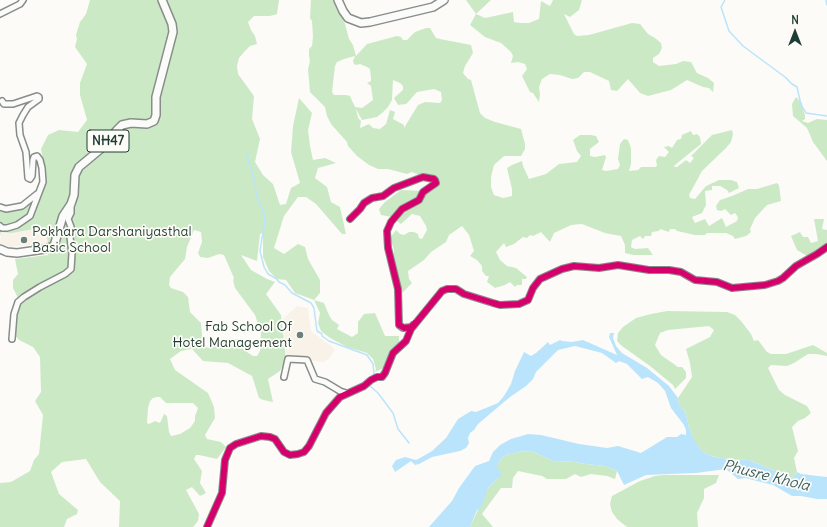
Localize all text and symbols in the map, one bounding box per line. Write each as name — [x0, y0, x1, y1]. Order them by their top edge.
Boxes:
north arrow — [775, 12, 815, 52]
text: N — [791, 13, 799, 27]
road number: NH47 — [87, 130, 129, 152]
place label: Pokhara Darshaniyasthal Basic School — [32, 224, 192, 256]
marker: Pokhara Darshaniyasthal Basic School — [19, 235, 29, 245]
place label: Fab School Of Hotel Management — [172, 319, 292, 352]
marker: Fab School Of Hotel Management — [295, 330, 305, 340]
water label: Phusre Khola — [721, 457, 811, 495]

